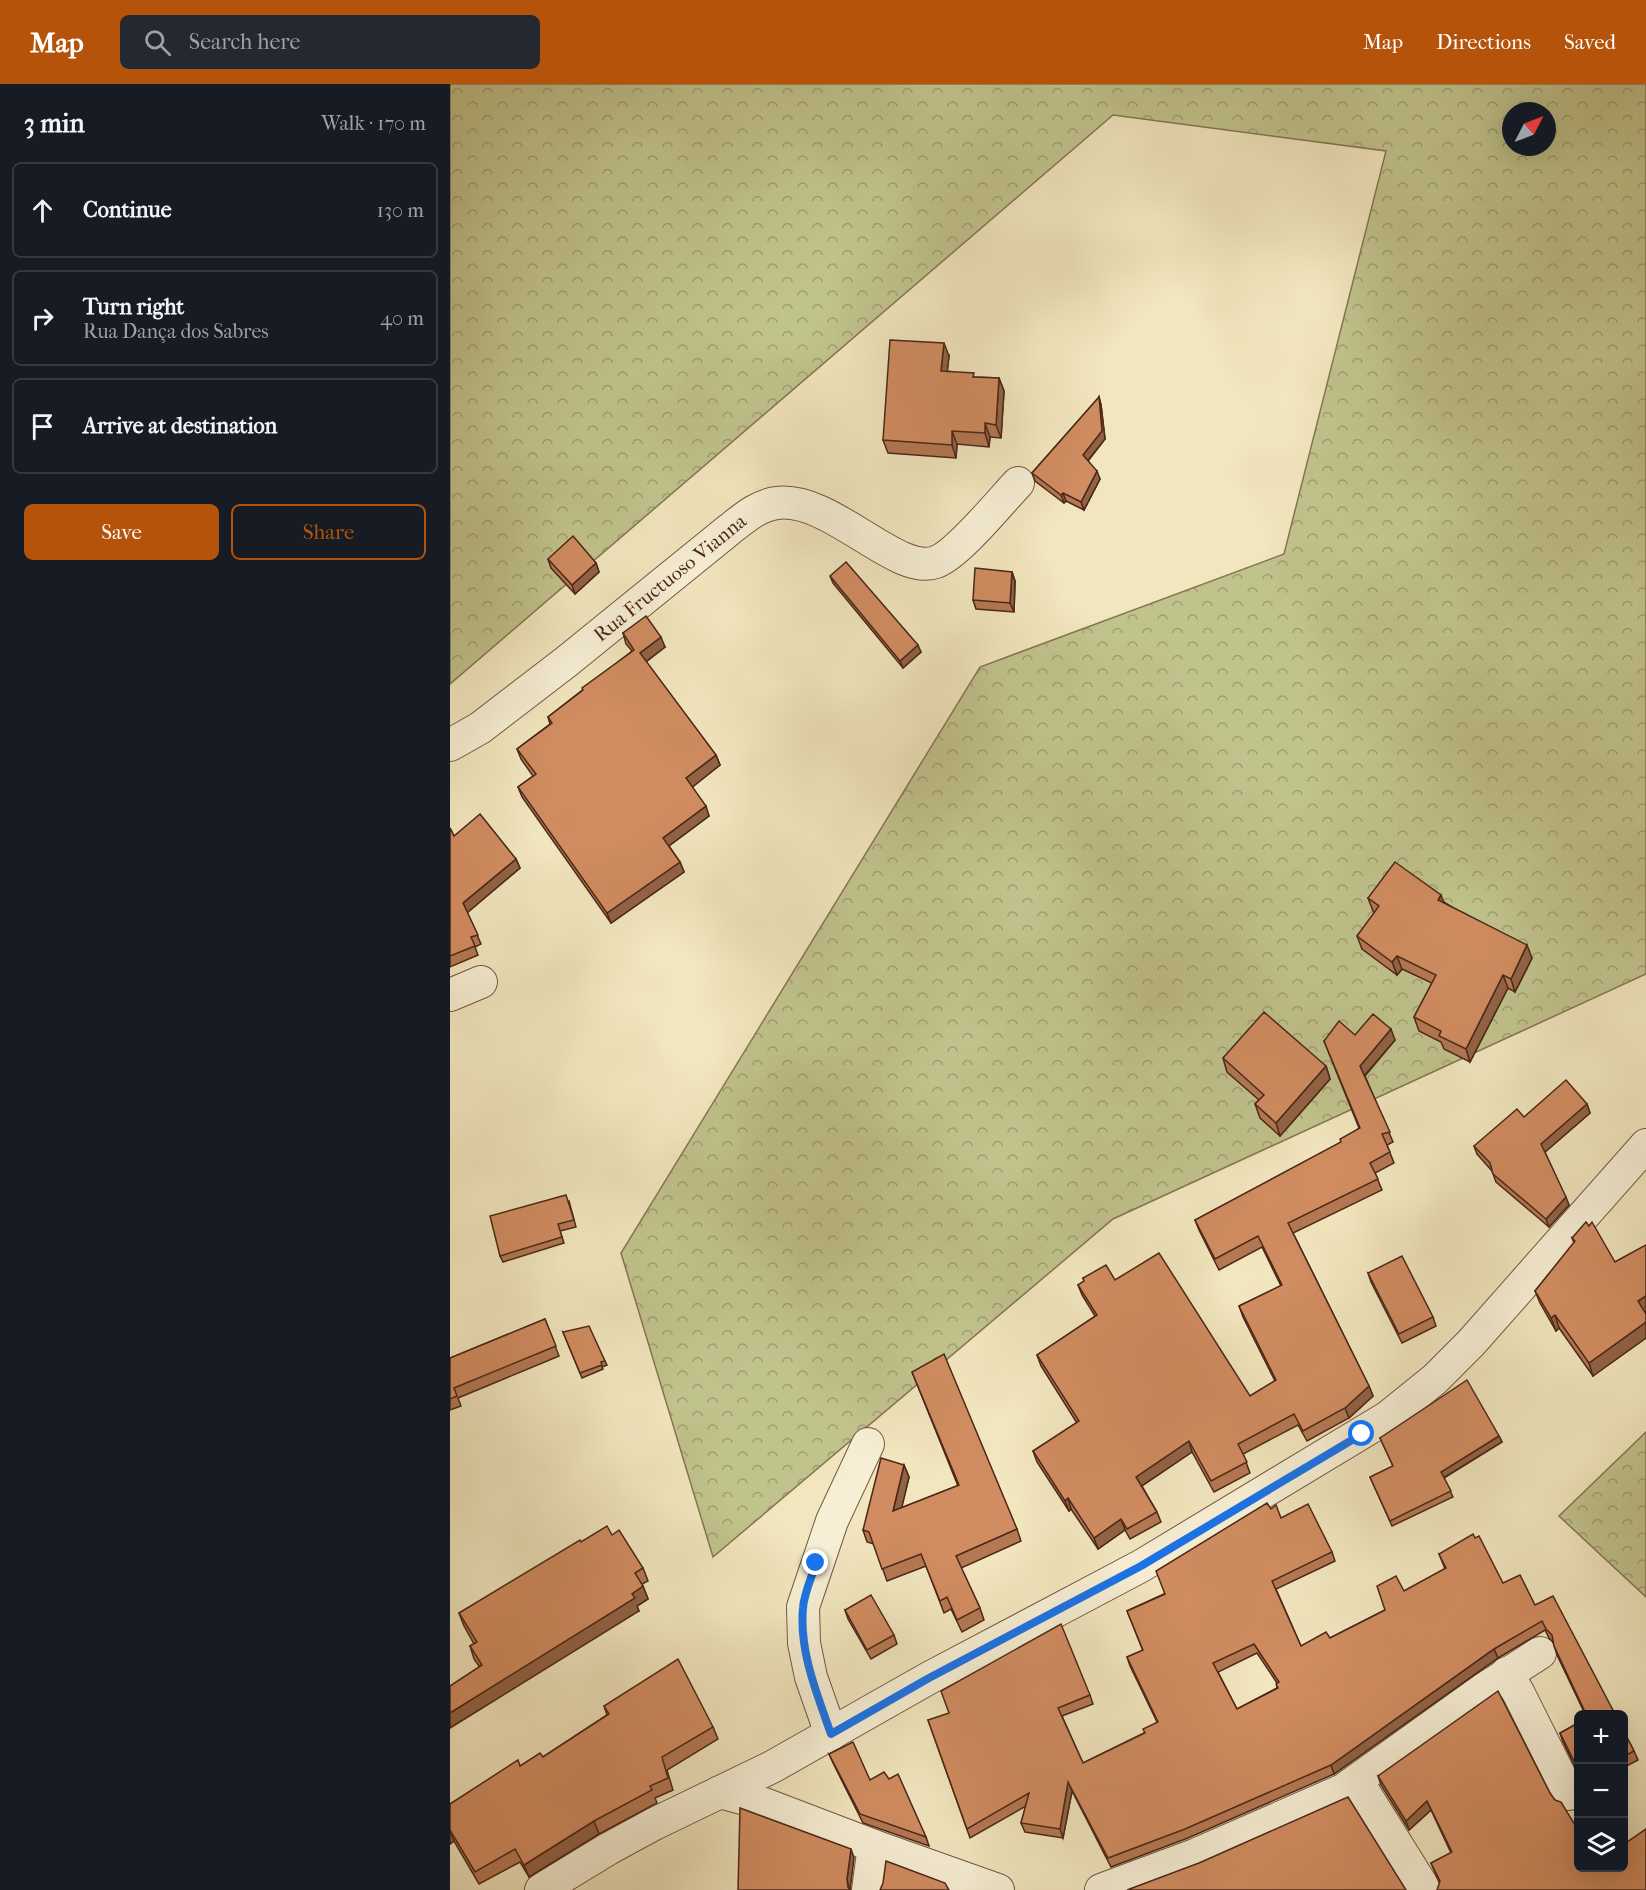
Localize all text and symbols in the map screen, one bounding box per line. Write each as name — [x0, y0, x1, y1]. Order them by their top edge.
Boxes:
search box — [120, 15, 540, 69]
text: Map — [30, 26, 84, 59]
icon: search — [141, 26, 174, 59]
text: Search here — [189, 29, 300, 55]
text: Map — [1363, 30, 1403, 54]
text: Directions — [1436, 30, 1531, 54]
text: Saved — [1564, 30, 1616, 54]
north arrow — [1502, 102, 1556, 156]
text: 3 min — [24, 108, 85, 139]
text: Walk · 170 m — [321, 112, 426, 135]
icon: ahead — [26, 194, 59, 227]
text: Continue — [83, 197, 172, 223]
text: 130 m — [377, 199, 424, 222]
text: Turn right — [83, 294, 184, 320]
icon: right — [26, 302, 59, 335]
text: 40 m — [380, 307, 424, 330]
text: Rua Dança dos Sabres — [83, 320, 269, 343]
icon: arrive — [26, 410, 59, 443]
text: Arrive at destination — [83, 413, 277, 439]
button: Save — [24, 504, 219, 560]
button: Share — [231, 504, 426, 560]
street label: Rua Fructuoso Vianna — [589, 509, 751, 647]
route start — [1348, 1420, 1374, 1446]
route end — [802, 1549, 828, 1575]
map controls — [1574, 1710, 1628, 1872]
button: + — [1574, 1710, 1628, 1764]
button: − — [1574, 1764, 1628, 1818]
button: layers — [1574, 1818, 1628, 1872]

